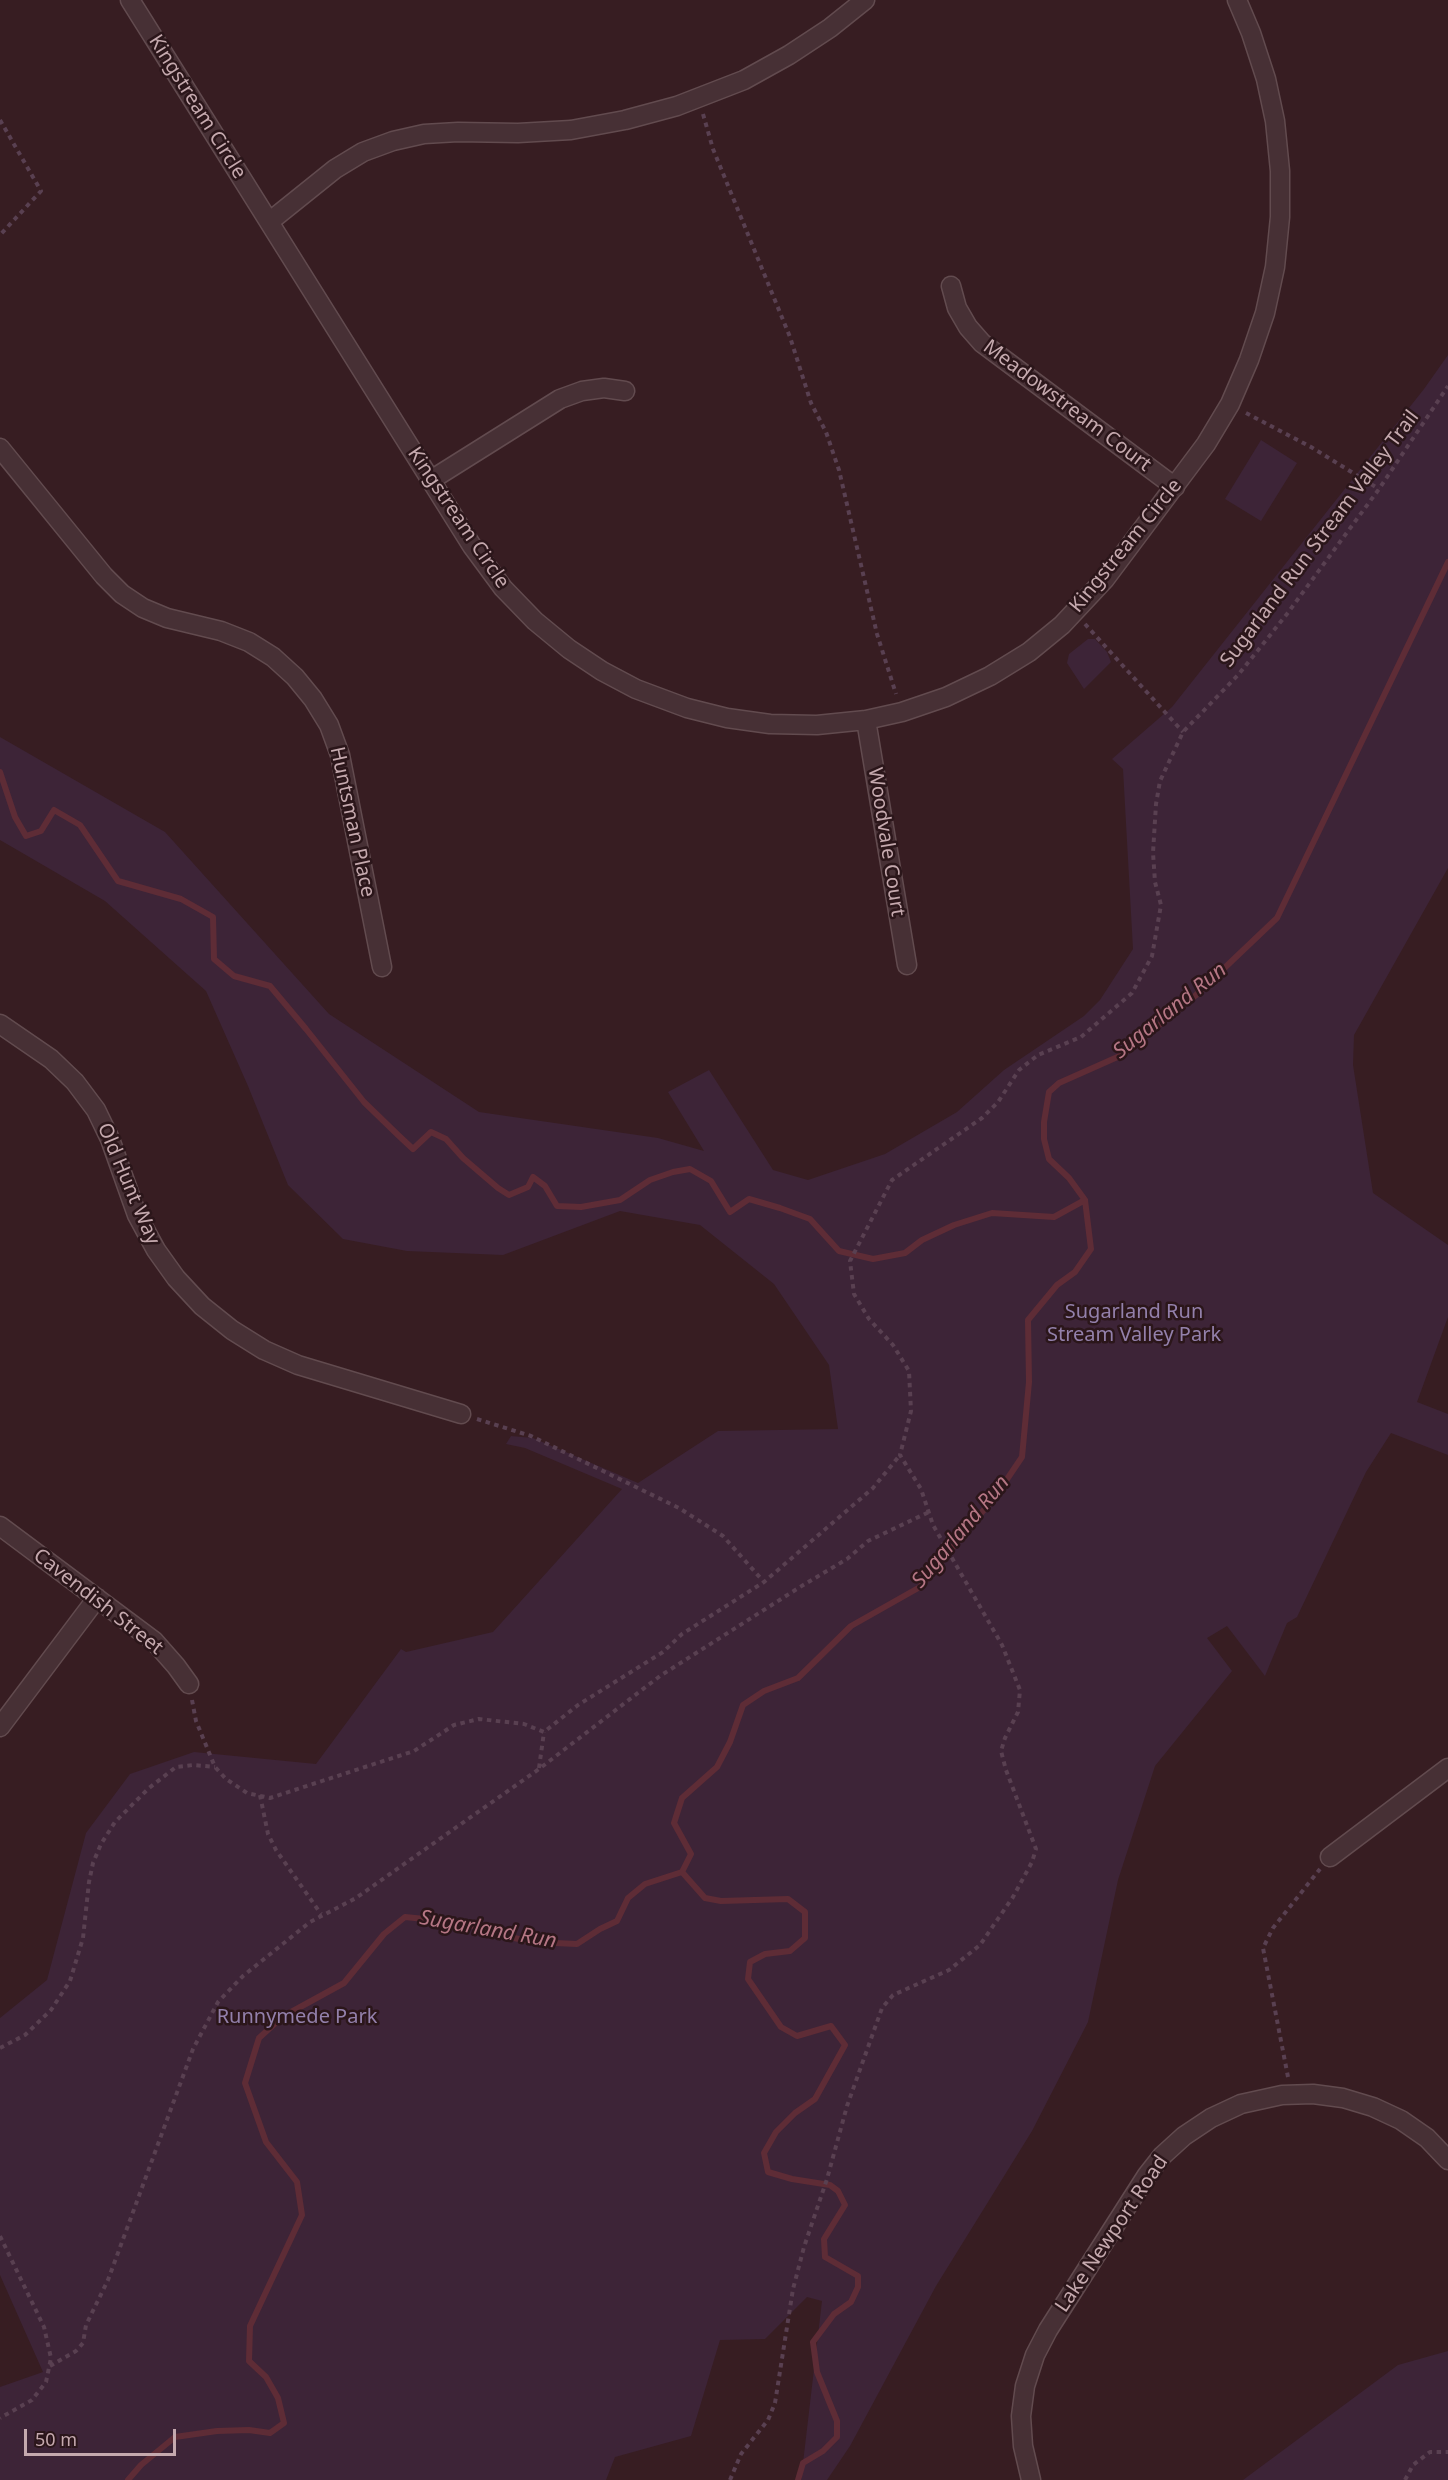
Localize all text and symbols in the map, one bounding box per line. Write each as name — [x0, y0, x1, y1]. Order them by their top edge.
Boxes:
street label: Kingstream Circle — [143, 31, 251, 183]
street label: Meadowstream Court — [978, 335, 1156, 477]
street label: Sugarland Run Stream Valley Trail — [1216, 406, 1424, 672]
street label: Kingstream Circle — [402, 443, 514, 593]
street label: Kingstream Circle — [1065, 474, 1187, 618]
street label: Huntsman Place — [324, 745, 380, 899]
street label: Woodvale Court — [862, 766, 910, 918]
water label: Sugarland Run — [1108, 958, 1232, 1064]
street label: Old Hunt Way — [92, 1120, 164, 1248]
park label: Sugarland Run Stream Valley Park — [1047, 1300, 1221, 1347]
water label: Sugarland Run — [907, 1471, 1015, 1593]
street label: Cavendish Street — [28, 1544, 168, 1660]
water label: Sugarland Run — [418, 1906, 558, 1954]
park label: Runnymede Park — [217, 2005, 377, 2029]
street label: Lake Newport Road — [1051, 2151, 1173, 2317]
scale bar — [27, 2417, 178, 2455]
text: 50 m — [35, 2427, 77, 2451]

